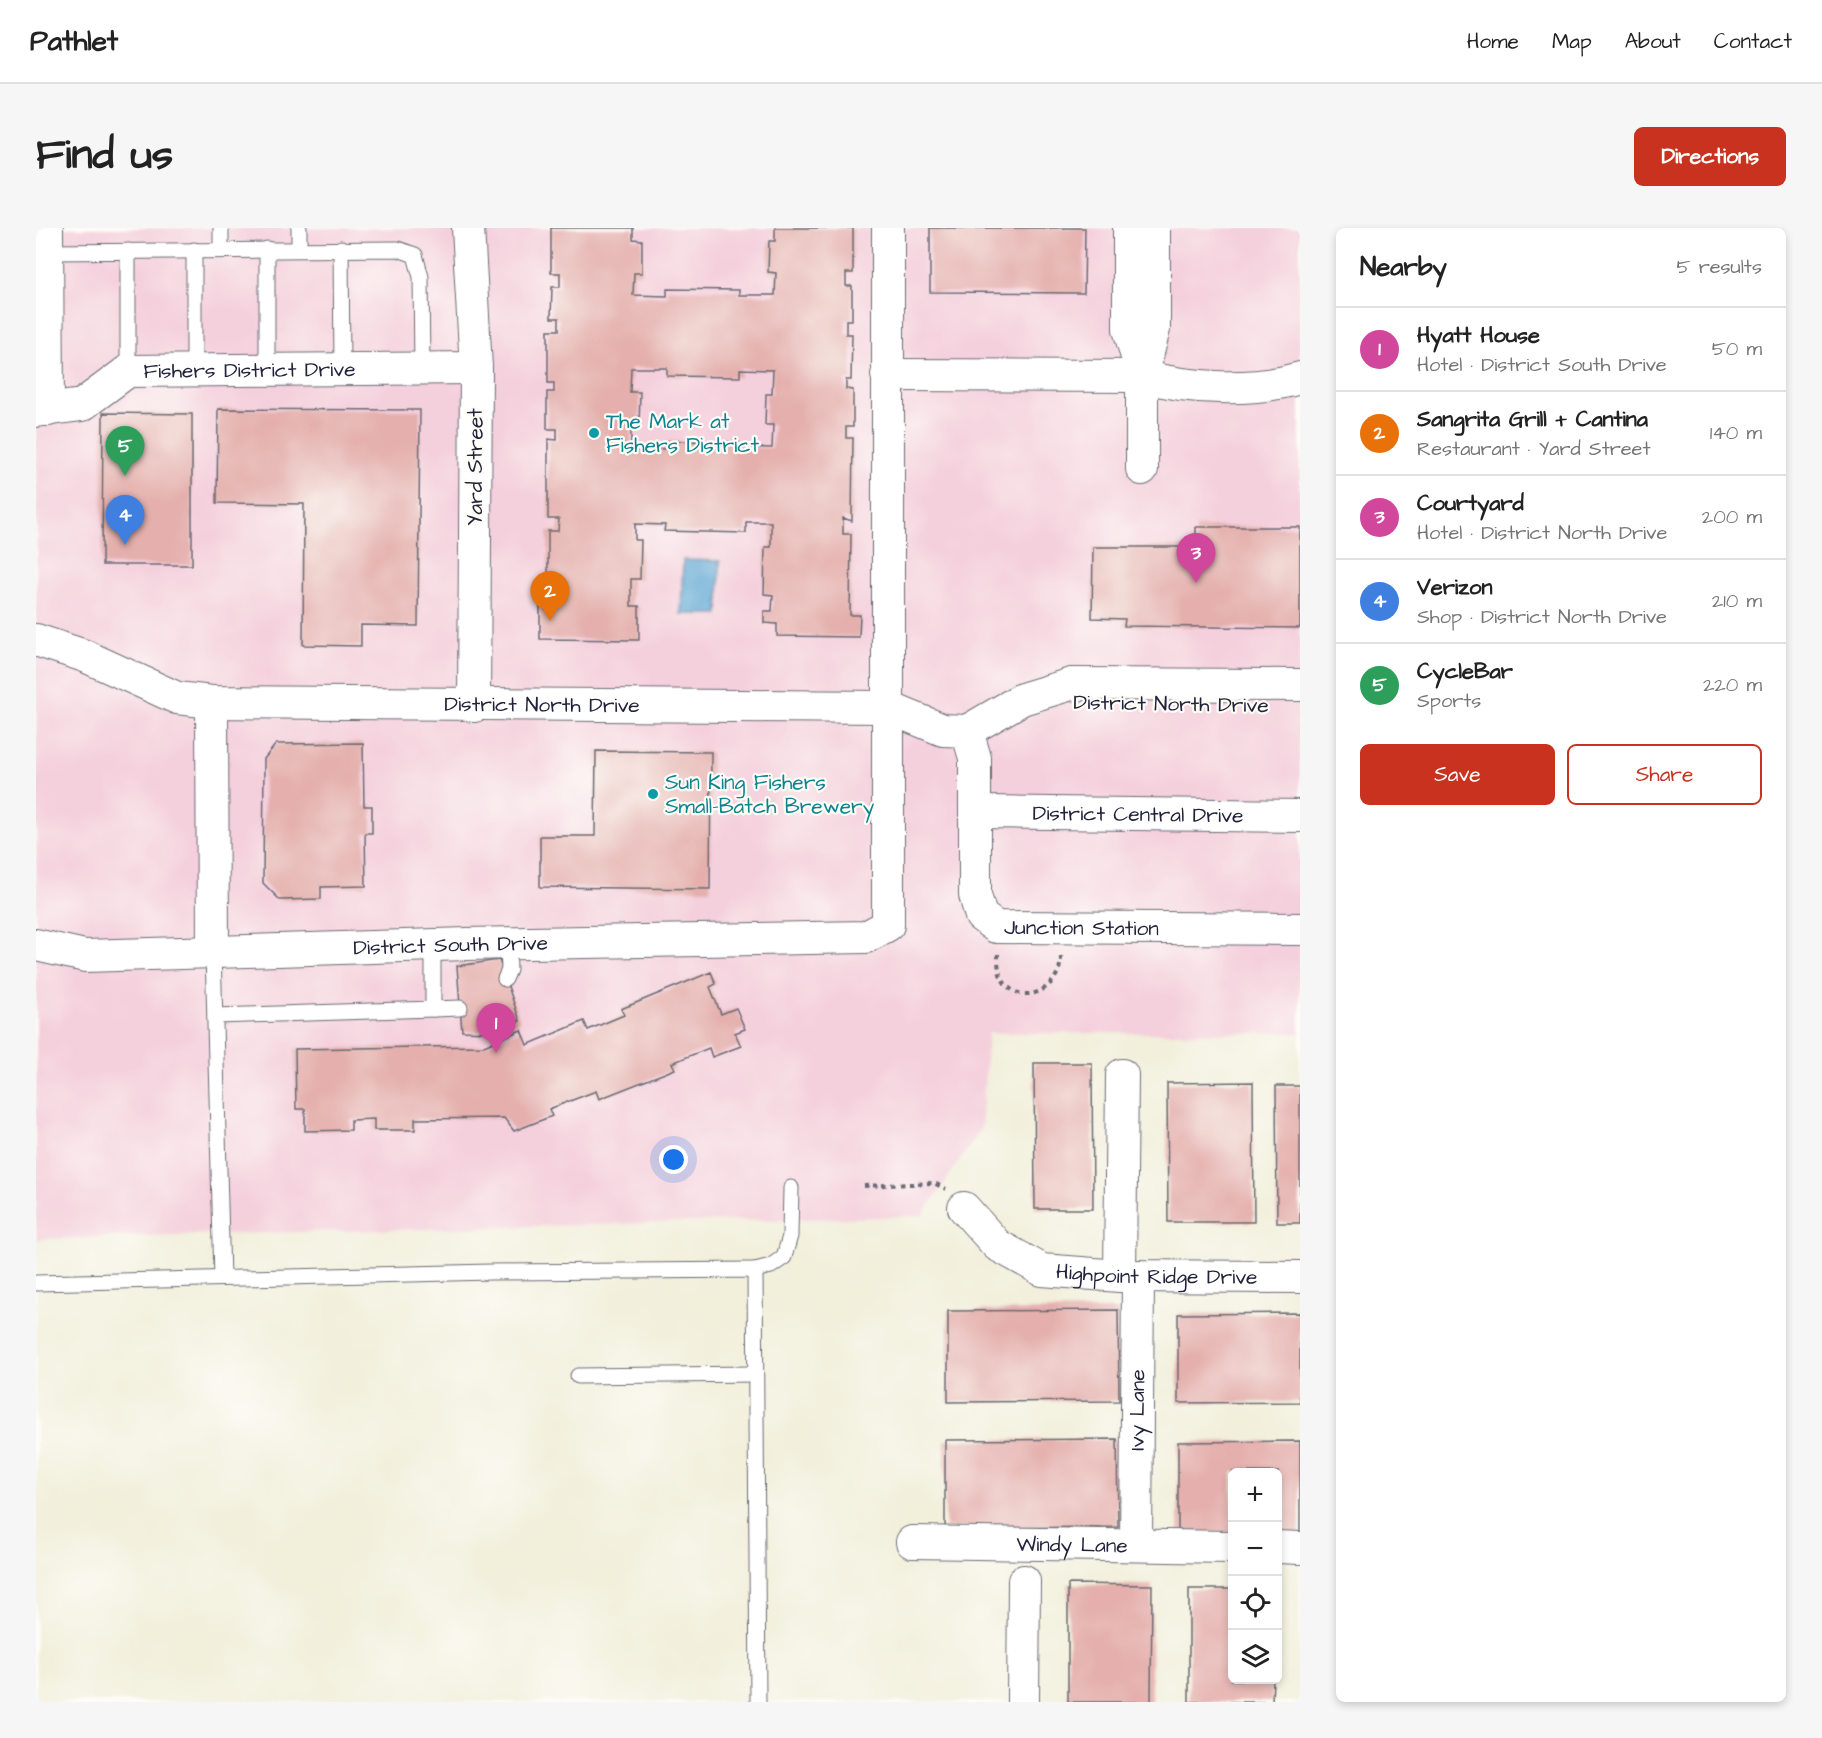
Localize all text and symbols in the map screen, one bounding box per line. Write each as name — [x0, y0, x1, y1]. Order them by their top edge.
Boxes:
text: Pathlet — [30, 22, 118, 61]
text: Home — [1467, 27, 1519, 56]
text: Map — [1552, 27, 1592, 56]
text: About — [1625, 27, 1681, 56]
text: Contact — [1714, 27, 1792, 56]
text: Find us — [36, 127, 173, 185]
button: Directions — [1634, 127, 1786, 186]
text: Nearby — [1360, 249, 1447, 285]
text: 5 results — [1677, 253, 1762, 281]
text: Hyatt House — [1417, 320, 1540, 351]
text: 1 — [1378, 335, 1381, 363]
text: 50 m — [1712, 335, 1762, 363]
text: Hotel · District South Drive — [1417, 351, 1667, 379]
street label: Fishers District Drive — [143, 355, 356, 385]
text: Sangrita Grill + Cantina — [1417, 404, 1648, 435]
place label: The Mark at Fishers District — [606, 407, 759, 460]
street label: Yard Street — [461, 408, 490, 526]
text: 2 — [1374, 419, 1385, 447]
text: 140 m — [1710, 419, 1762, 447]
pin: 5 — [106, 426, 145, 476]
marker: The Mark at Fishers District — [587, 426, 601, 440]
text: Restaurant · Yard Street — [1417, 435, 1651, 463]
text: Courtyard — [1417, 488, 1524, 519]
pin: 4 — [106, 496, 145, 545]
text: 3 — [1374, 503, 1385, 531]
text: 200 m — [1702, 503, 1762, 531]
text: Hotel · District North Drive — [1417, 519, 1667, 547]
pin: 3 — [1176, 534, 1216, 583]
pin: 2 — [530, 572, 570, 621]
text: Verizon — [1417, 572, 1492, 603]
text: 4 — [1373, 587, 1386, 615]
text: 210 m — [1712, 587, 1762, 615]
text: Shop · District North Drive — [1417, 603, 1667, 631]
text: CycleBar — [1417, 656, 1513, 687]
text: 5 — [1372, 671, 1387, 699]
text: 220 m — [1703, 671, 1762, 699]
text: Sports — [1417, 687, 1481, 715]
street label: District North Drive — [1073, 688, 1269, 720]
street label: District North Drive — [444, 689, 640, 720]
button: Save — [1360, 744, 1555, 805]
button: Share — [1567, 744, 1762, 805]
place label: Sun King Fishers Small-Batch Brewery — [665, 768, 875, 823]
marker: Sun King Fishers Small-Batch Brewery — [646, 787, 660, 801]
street label: District Central Drive — [1032, 798, 1244, 830]
street label: Junction Station — [1004, 913, 1159, 943]
street label: District South Drive — [353, 928, 548, 962]
pin: 1 — [476, 1004, 516, 1053]
your location — [659, 1145, 688, 1174]
street label: Highpoint Ridge Drive — [1055, 1257, 1258, 1293]
street label: Ivy Lane — [1122, 1369, 1153, 1451]
map controls — [1228, 1468, 1282, 1684]
button: + — [1228, 1468, 1282, 1522]
button: − — [1228, 1522, 1282, 1576]
street label: Windy Lane — [1016, 1529, 1128, 1561]
button: locate — [1228, 1576, 1282, 1630]
button: layers — [1228, 1630, 1282, 1684]

